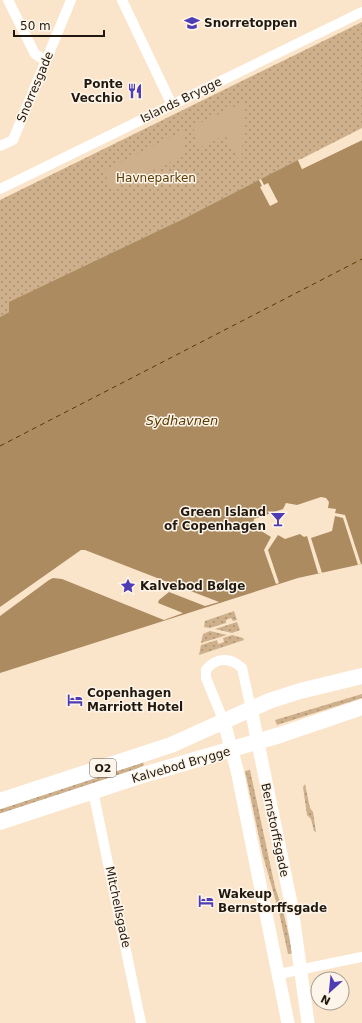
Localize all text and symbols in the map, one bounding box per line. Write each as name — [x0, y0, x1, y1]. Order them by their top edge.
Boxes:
scale bar — [14, 12, 104, 38]
school or university icon: Snorretoppen — [183, 14, 201, 32]
place label: Snorretoppen — [204, 16, 297, 30]
text: 50 m — [20, 19, 51, 33]
street label: Snorresgade — [14, 49, 56, 125]
street label: Islands Brygge — [138, 74, 224, 126]
place label: Ponte Vecchio — [71, 77, 123, 105]
restaurant icon: Ponte Vecchio — [126, 82, 144, 100]
park label: Havneparken — [116, 171, 196, 185]
water label: Sydhavnen — [146, 413, 218, 428]
place label: Green Island of Copenhagen — [164, 505, 266, 533]
bar icon: Green Island of Copenhagen — [269, 510, 287, 528]
place icon: Kalvebod Bølge — [119, 577, 137, 595]
place label: Kalvebod Bølge — [140, 579, 245, 593]
place label: Copenhagen Marriott Hotel — [87, 686, 183, 714]
hotel icon: Copenhagen Marriott Hotel — [66, 691, 84, 709]
street label: Kalvebod Brygge — [130, 744, 232, 786]
road number: O2 — [90, 759, 116, 777]
street label: Bernstorffsgade — [258, 782, 292, 878]
street label: Mitchellsgade — [103, 865, 133, 949]
place label: Wakeup Bernstorffsgade — [218, 887, 327, 915]
hotel icon: Wakeup Bernstorffsgade — [197, 892, 215, 910]
north arrow — [310, 971, 350, 1011]
text: N — [319, 992, 333, 1007]

